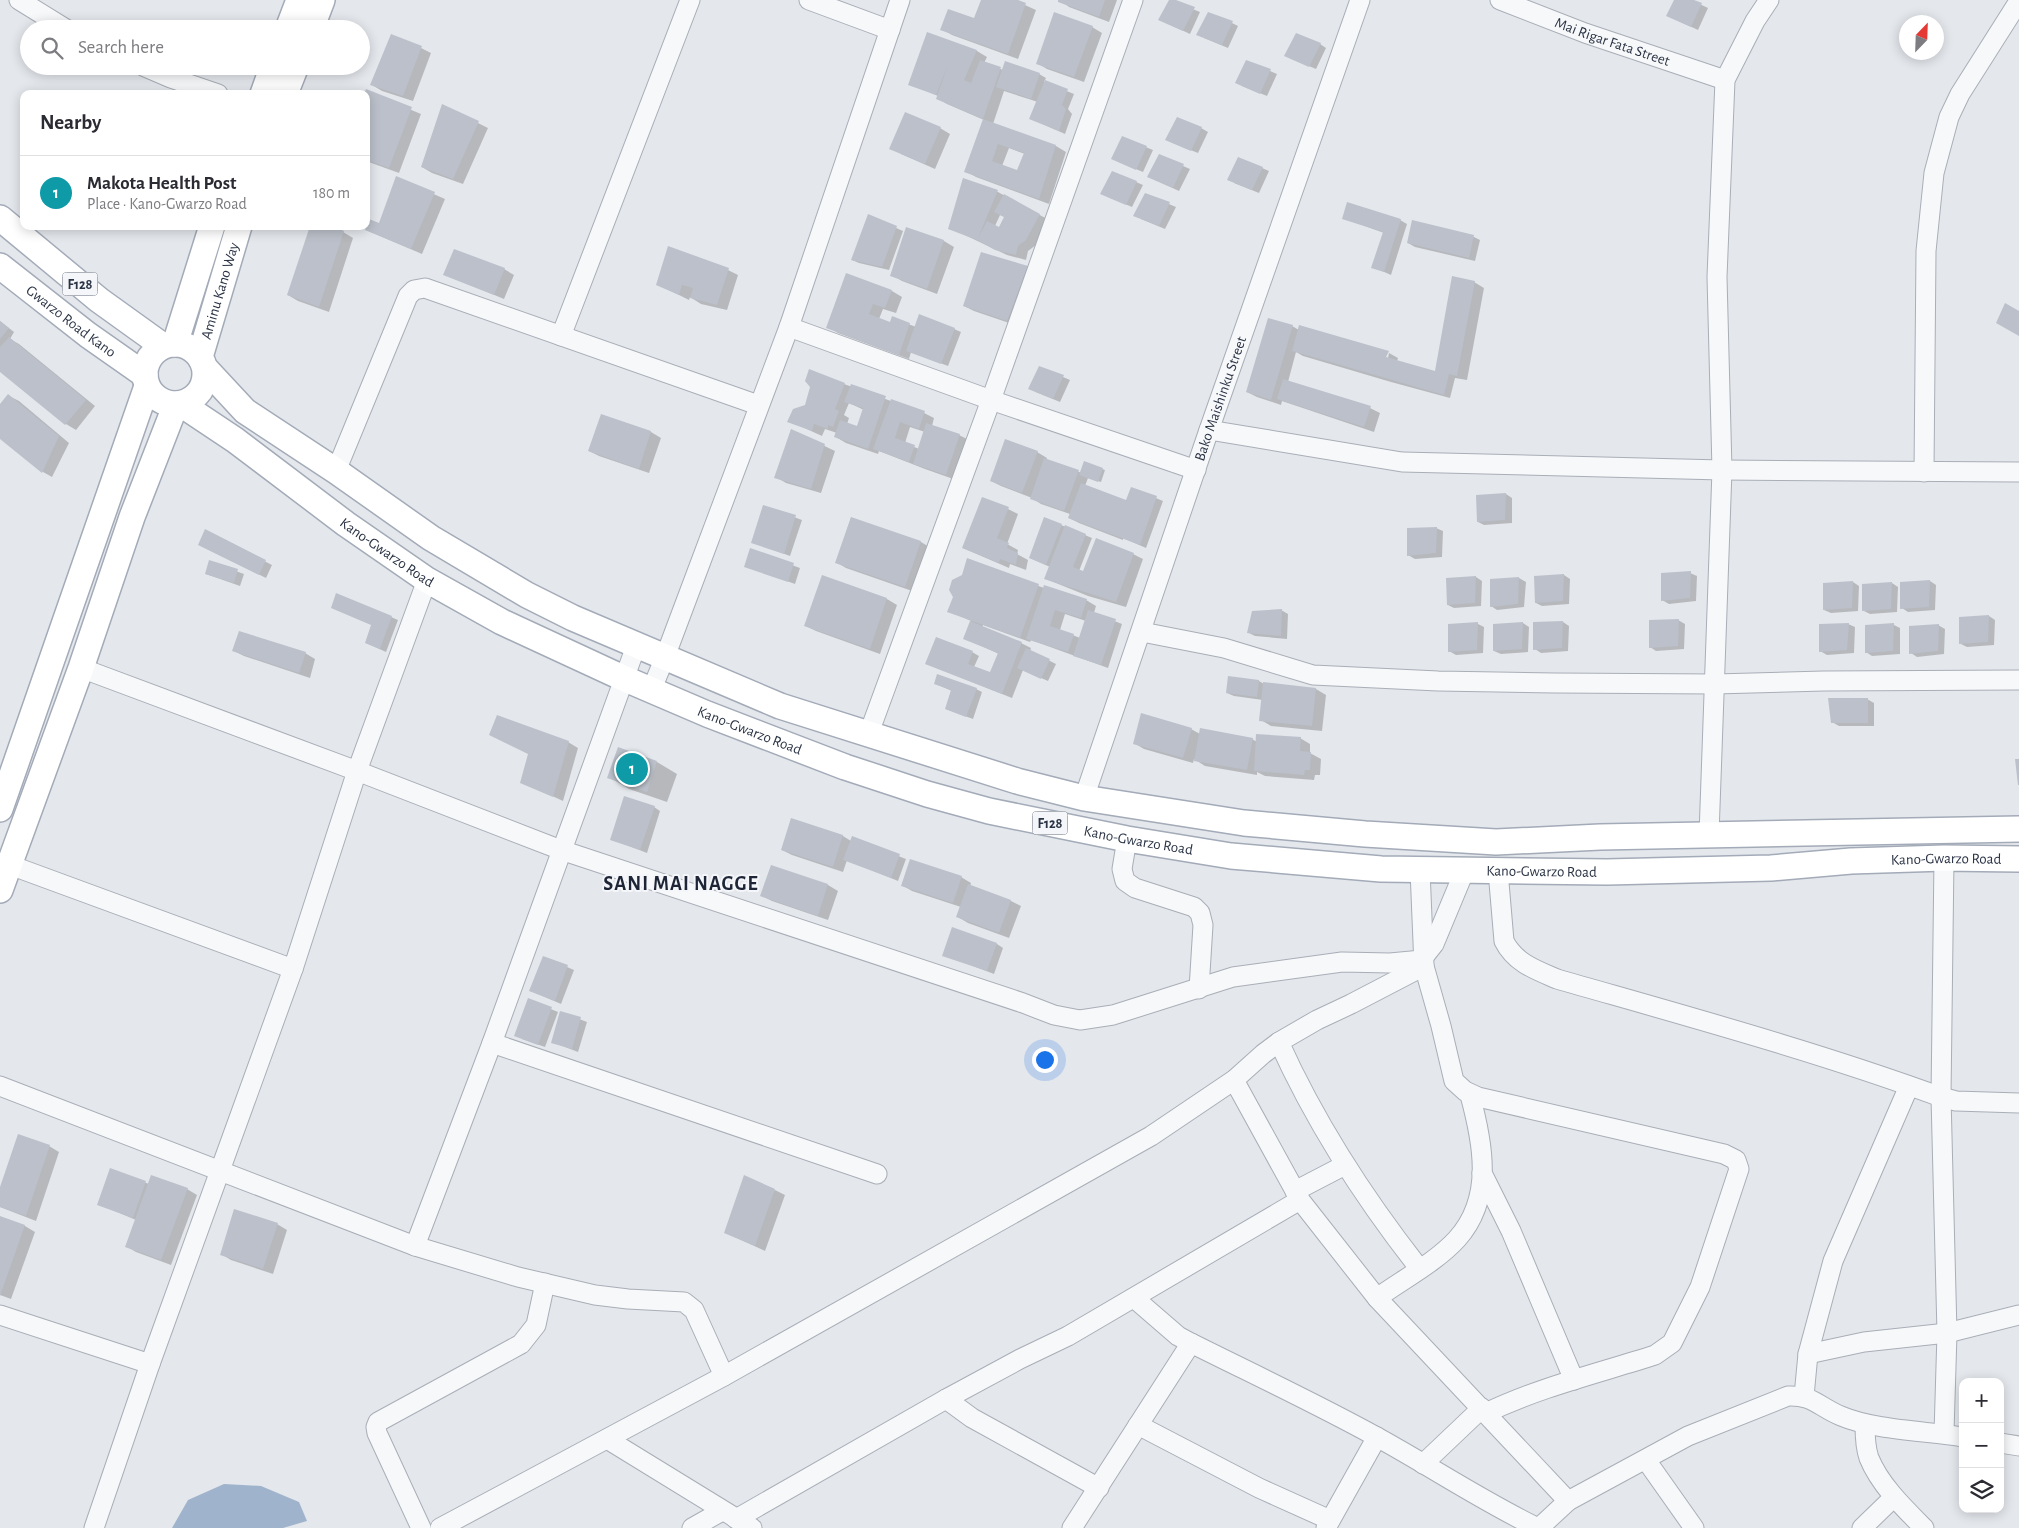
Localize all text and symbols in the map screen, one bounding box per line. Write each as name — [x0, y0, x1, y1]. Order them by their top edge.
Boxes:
street label: Mai Rigar Fata Street — [1553, 15, 1672, 69]
north arrow — [1899, 15, 1944, 60]
search box — [20, 20, 370, 75]
icon: search — [38, 34, 66, 62]
text: Search here — [78, 38, 164, 57]
text: Nearby — [40, 112, 101, 133]
text: Makota Health Post — [87, 174, 236, 193]
text: 1 — [53, 185, 59, 201]
text: 180 m — [313, 185, 350, 201]
text: Place · Kano-Gwarzo Road — [87, 196, 247, 212]
street label: Aminu Kano Way — [199, 240, 242, 341]
road number: F128 — [62, 272, 98, 296]
street label: Gwarzo Road Kano — [23, 283, 119, 360]
street label: Bako Maishinku Street — [1192, 334, 1249, 463]
street label: Kano-Gwarzo Road — [337, 515, 436, 590]
street label: Kano-Gwarzo Road — [695, 704, 804, 758]
pin: 1 — [616, 750, 648, 788]
road number: F128 — [1032, 811, 1068, 834]
street label: Kano-Gwarzo Road — [1083, 823, 1194, 858]
street label: Kano-Gwarzo Road — [1891, 851, 2002, 868]
street label: Kano-Gwarzo Road — [1486, 863, 1597, 880]
district label: SANI MAI NAGGE — [603, 874, 759, 894]
your location — [1032, 1047, 1058, 1073]
map controls — [1959, 1378, 2004, 1513]
button: + — [1959, 1378, 2004, 1423]
button: − — [1959, 1423, 2004, 1468]
button: layers — [1959, 1468, 2004, 1513]

